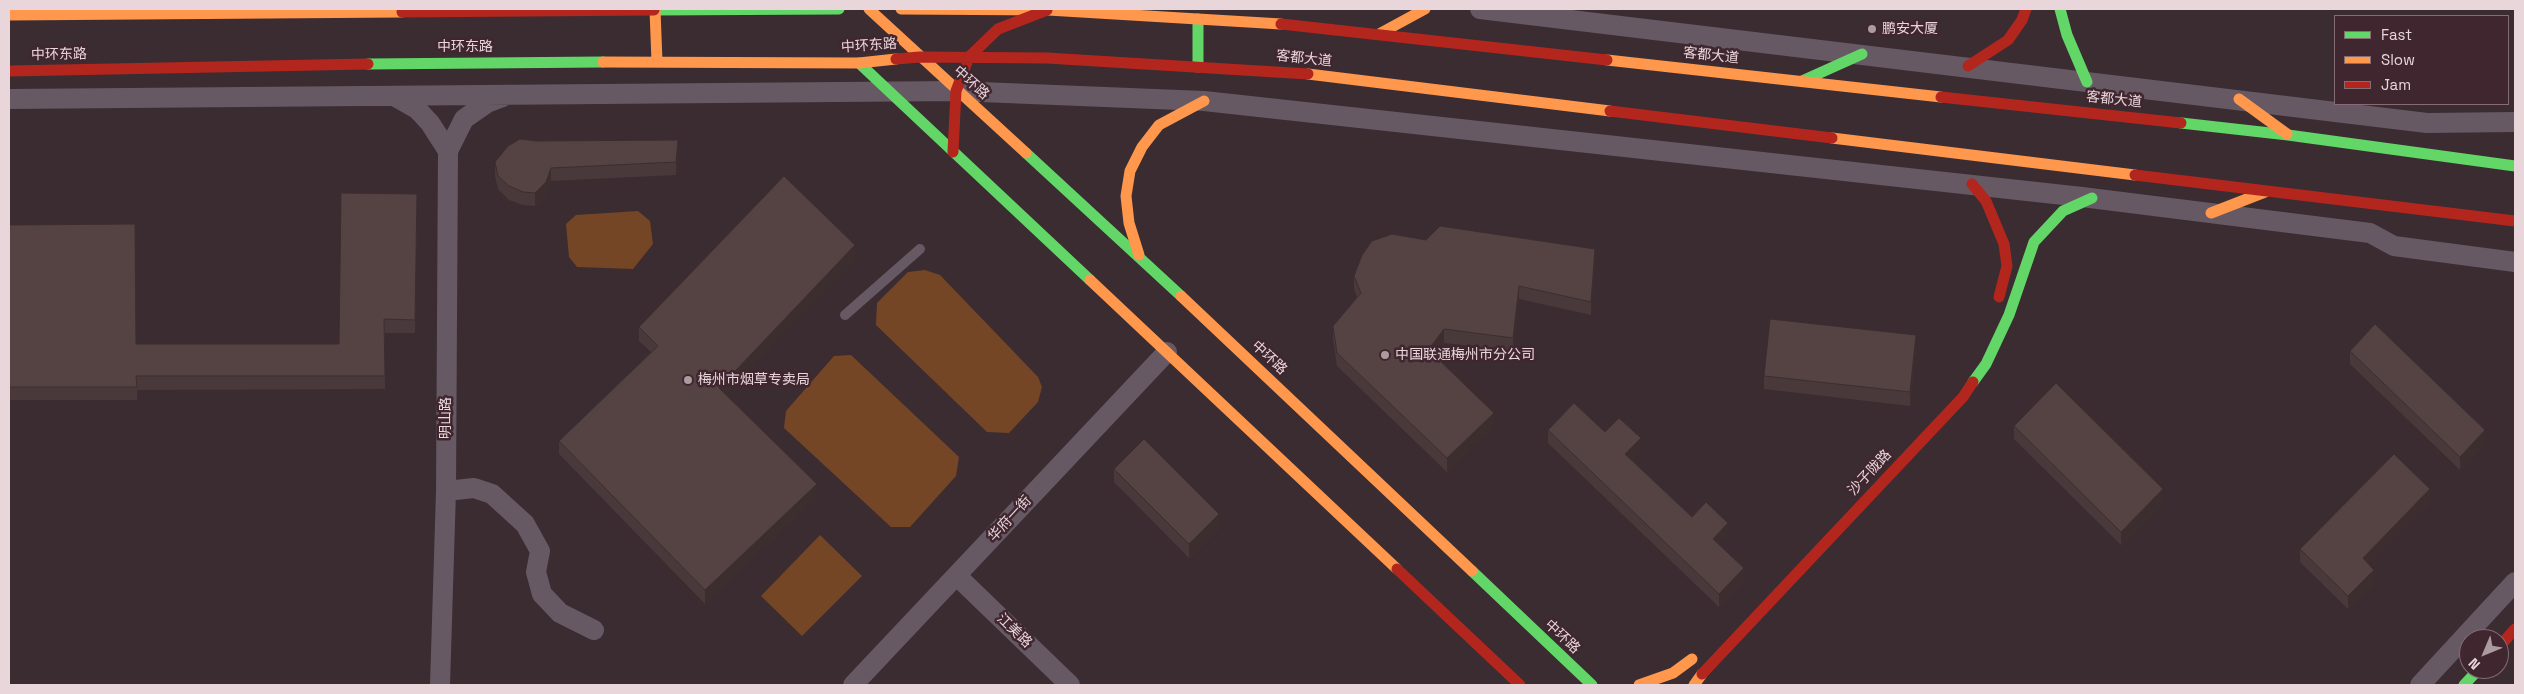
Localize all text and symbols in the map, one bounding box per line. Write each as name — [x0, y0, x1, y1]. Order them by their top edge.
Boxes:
legend — [2334, 15, 2509, 105]
place label: 鹏安大厦 — [1882, 21, 1938, 37]
marker: 鹏安大厦 — [1866, 23, 1878, 35]
text: Fast — [2381, 25, 2412, 44]
street label: 中环东路 — [840, 36, 898, 56]
street label: 中环东路 — [437, 39, 493, 55]
street label: 客都大道 — [1682, 45, 1740, 67]
street label: 中环东路 — [31, 46, 87, 64]
street label: 客都大道 — [1275, 48, 1333, 70]
text: Slow — [2381, 50, 2415, 69]
street label: 中环路 — [950, 63, 992, 103]
text: Jam — [2381, 75, 2411, 94]
street label: 客都大道 — [2085, 89, 2143, 111]
street label: 中环路 — [1248, 338, 1290, 378]
place label: 中国联通梅州市分公司 — [1395, 347, 1535, 363]
marker: 中国联通梅州市分公司 — [1379, 349, 1391, 361]
place label: 梅州市烟草专卖局 — [698, 372, 810, 388]
marker: 梅州市烟草专卖局 — [682, 374, 694, 386]
street label: 明山路 — [438, 397, 454, 439]
street label: 沙子陇路 — [1845, 447, 1895, 499]
street label: 华府一街 — [985, 493, 1035, 545]
street label: 江美路 — [993, 610, 1035, 652]
street label: 中环路 — [1541, 617, 1583, 657]
north arrow — [2459, 629, 2509, 679]
text: N — [2464, 654, 2484, 674]

